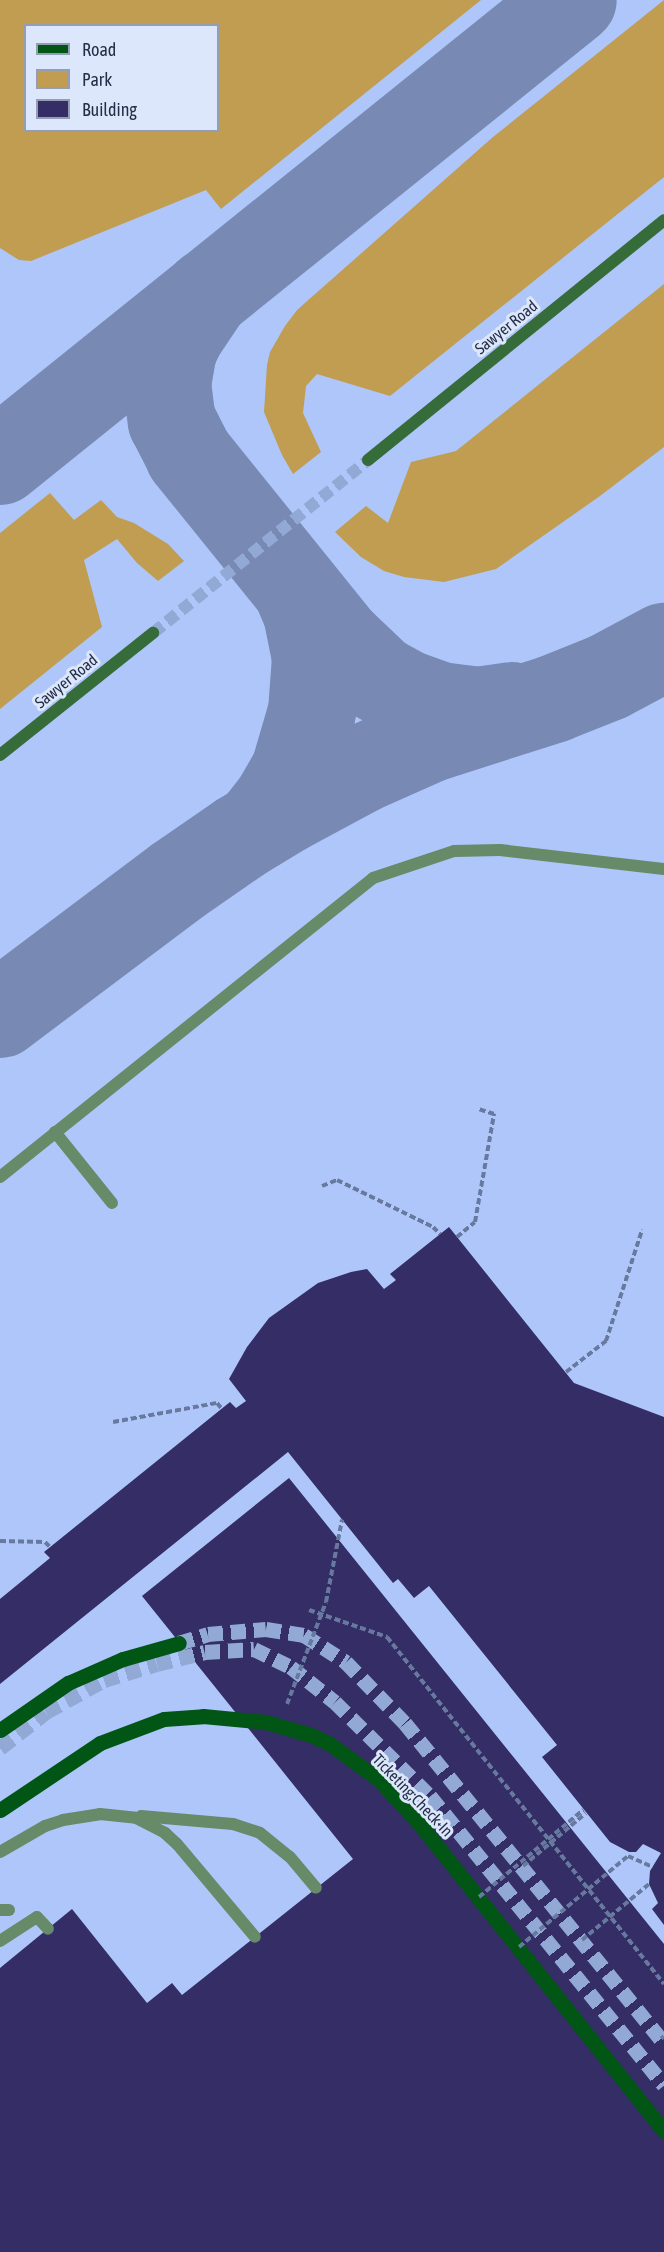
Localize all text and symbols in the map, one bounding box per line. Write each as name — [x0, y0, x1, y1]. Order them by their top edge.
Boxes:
legend — [24, 24, 219, 132]
text: Road — [82, 39, 116, 60]
text: Park — [82, 69, 112, 90]
text: Building — [82, 99, 137, 120]
street label: Sawyer Road — [471, 296, 541, 358]
street label: Sawyer Road — [31, 650, 101, 712]
street label: Ticketing;Check-In — [369, 1750, 457, 1840]

